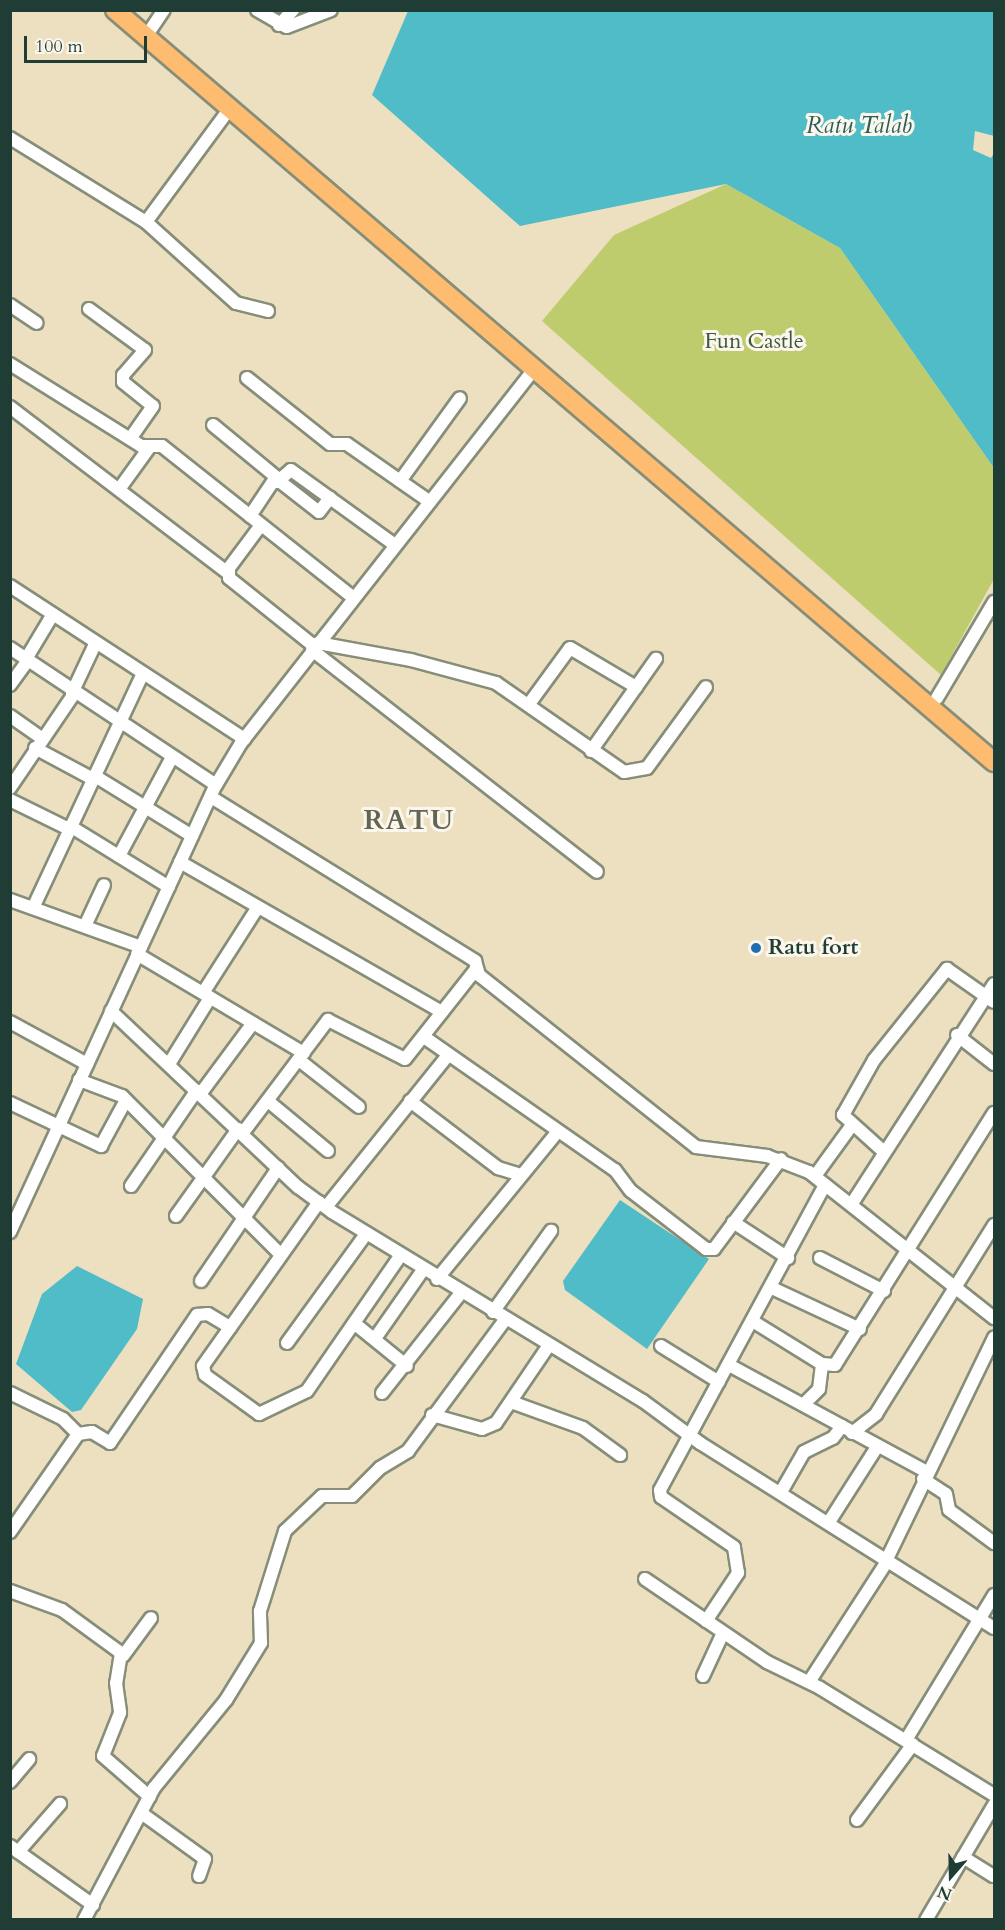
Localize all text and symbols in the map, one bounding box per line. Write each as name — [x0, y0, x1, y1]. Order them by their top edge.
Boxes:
scale bar — [27, 24, 150, 62]
text: 100 m — [35, 34, 83, 59]
water label: Ratu Talab — [806, 112, 912, 140]
park label: Fun Castle — [704, 329, 804, 355]
district label: RATU — [363, 803, 455, 837]
place label: Ratu fort — [768, 935, 858, 961]
marker: Ratu fort — [749, 941, 763, 955]
north arrow — [921, 1846, 981, 1906]
text: N — [935, 1880, 955, 1906]

